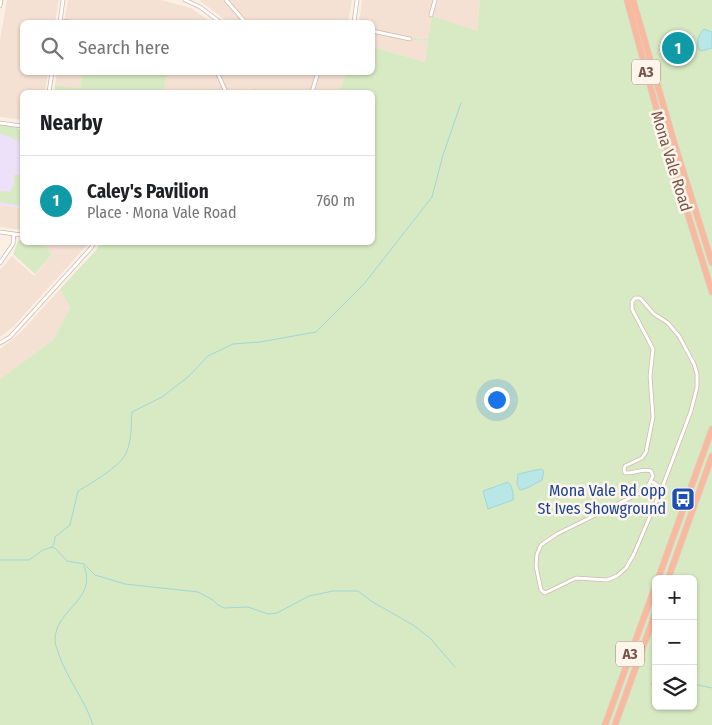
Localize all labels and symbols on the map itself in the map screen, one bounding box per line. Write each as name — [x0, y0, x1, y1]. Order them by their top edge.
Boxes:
pin: 1 — [662, 29, 694, 67]
road number: A3 — [632, 60, 660, 84]
street label: Mona Vale Road — [647, 109, 696, 214]
your location — [484, 387, 510, 413]
place label: Mona Vale Rd opp St Ives Showground — [538, 481, 666, 518]
bus stop icon: Mona Vale Rd opp St Ives Showground — [670, 486, 696, 512]
road number: A3 — [616, 642, 644, 666]

